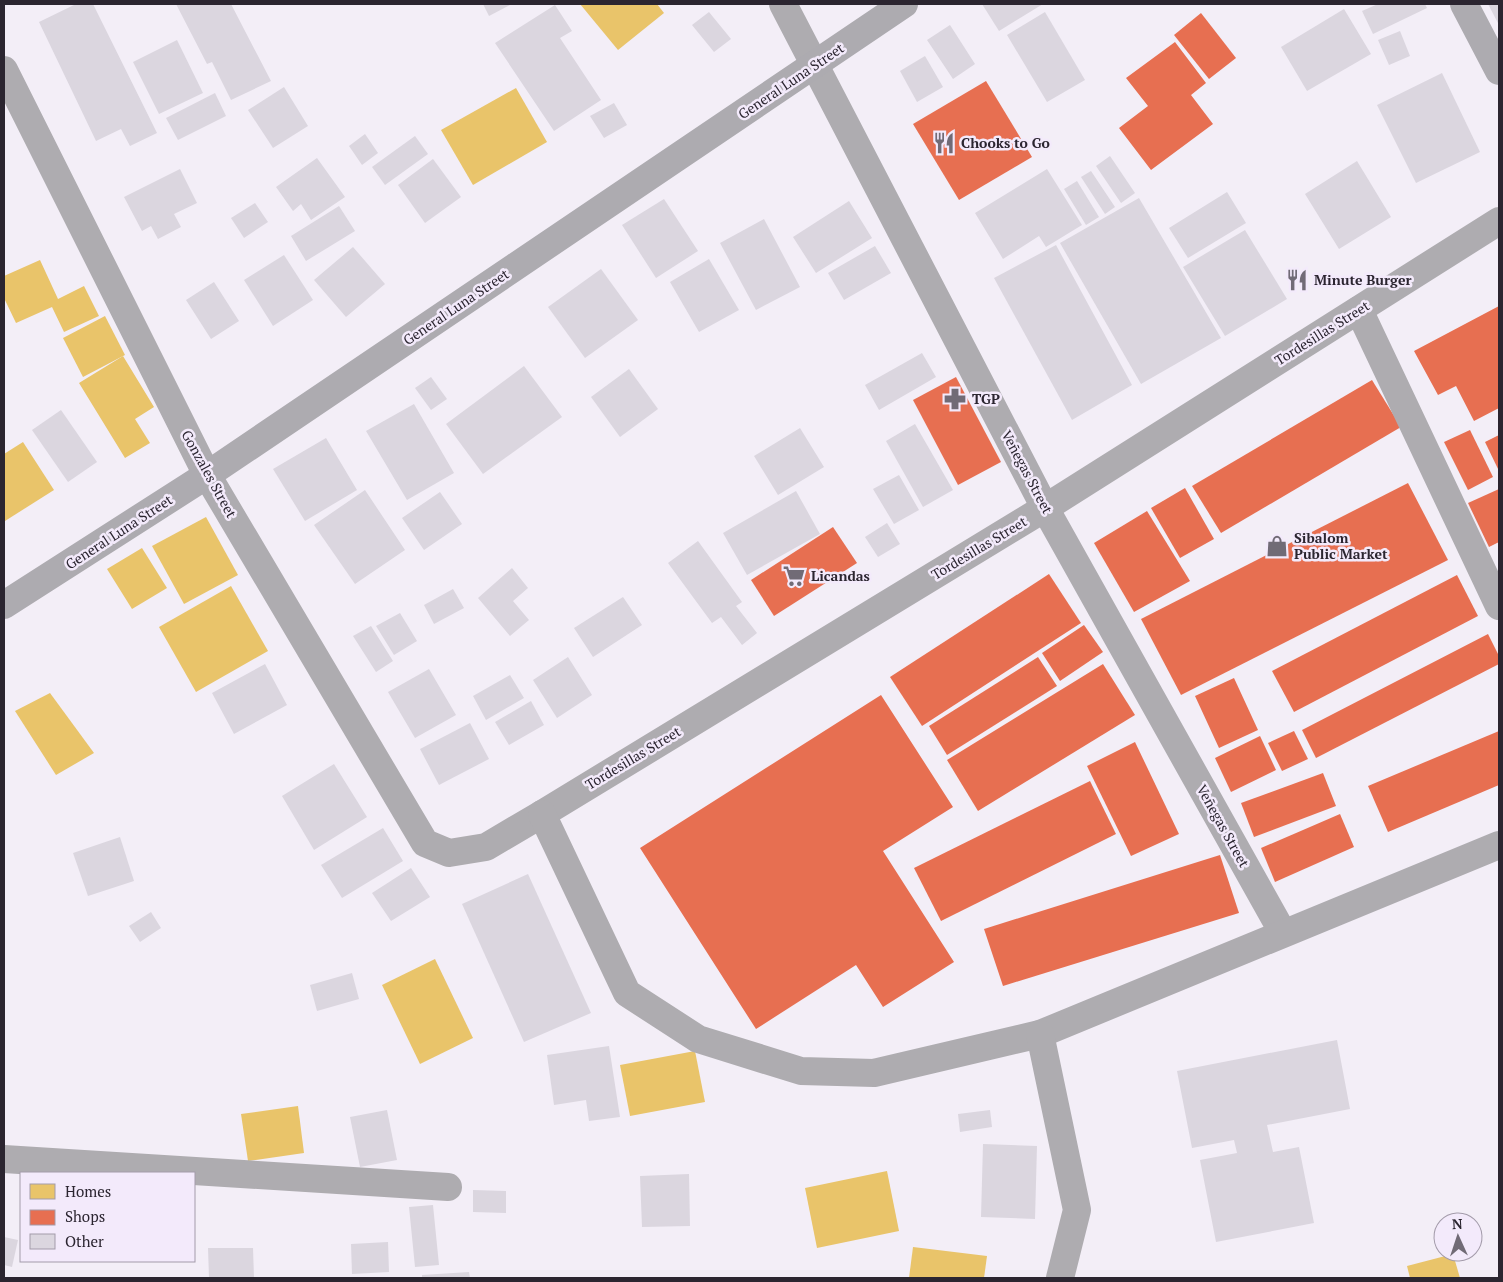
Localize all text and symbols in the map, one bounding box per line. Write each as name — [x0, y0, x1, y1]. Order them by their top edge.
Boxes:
street label: General Luna Street — [734, 38, 848, 123]
restaurant icon: Chooks to Go — [931, 130, 957, 156]
place label: Chooks to Go — [961, 133, 1050, 152]
street label: General Luna Street — [399, 264, 513, 349]
restaurant icon: Minute Burger — [1284, 267, 1310, 293]
place label: Minute Burger — [1314, 270, 1412, 289]
street label: Tordesillas Street — [1271, 295, 1373, 369]
pharmacy icon: TGP — [942, 386, 968, 412]
place label: TGP — [972, 389, 1000, 408]
street label: Gonzales Street — [177, 426, 242, 522]
street label: Veñegas Street — [997, 427, 1058, 518]
street label: General Luna Street — [62, 489, 177, 573]
street label: Tordesillas Street — [927, 511, 1031, 584]
place label: Sibalom Public Market — [1294, 528, 1388, 563]
shop icon: Sibalom Public Market — [1264, 533, 1290, 559]
supermarket icon: Licandas — [781, 563, 807, 589]
place label: Licandas — [811, 566, 870, 585]
street label: Tordesillas Street — [581, 721, 685, 794]
street label: Veñegas Street — [1193, 781, 1254, 871]
legend — [20, 1172, 195, 1262]
text: Homes — [65, 1181, 111, 1201]
text: Shops — [65, 1206, 105, 1226]
north arrow — [1433, 1212, 1483, 1262]
text: N — [1451, 1214, 1463, 1233]
text: Other — [65, 1231, 104, 1251]

